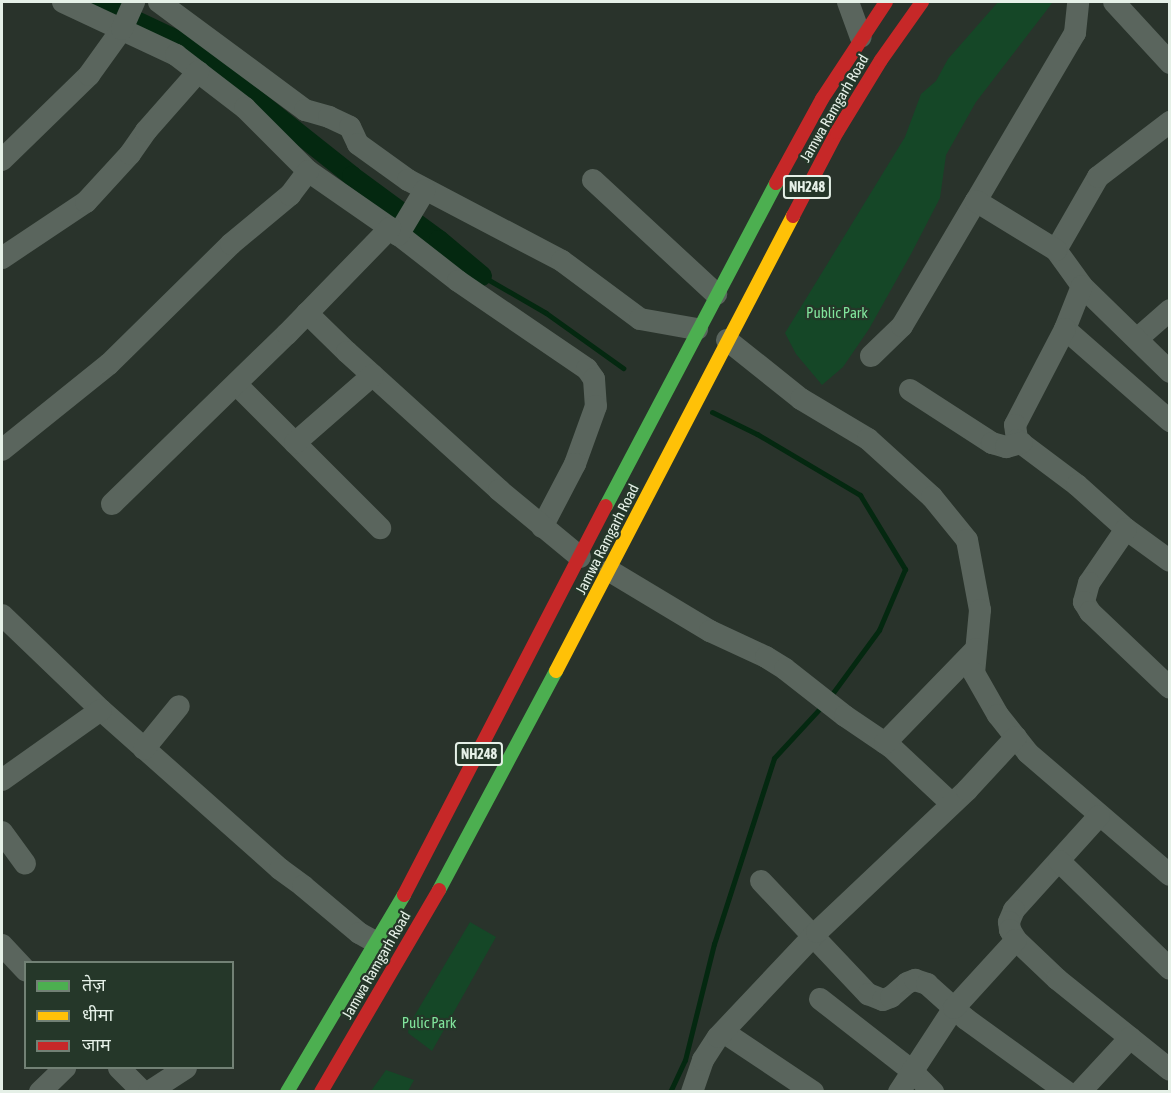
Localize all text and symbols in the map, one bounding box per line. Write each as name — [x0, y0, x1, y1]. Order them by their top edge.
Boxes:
street label: Jamwa Ramgarh Road — [796, 51, 872, 165]
road number: NH248 — [782, 176, 832, 198]
park label: Public Park — [806, 304, 868, 322]
street label: Jamwa Ramgarh Road — [571, 481, 643, 597]
road number: NH248 — [454, 743, 504, 765]
street label: Jamwa Ramgarh Road — [338, 908, 414, 1022]
legend — [24, 961, 234, 1069]
text: तेज़ — [82, 974, 106, 995]
text: धीमा — [82, 1004, 113, 1025]
park label: Pulic Park — [402, 1014, 456, 1032]
text: जाम — [82, 1034, 111, 1055]

